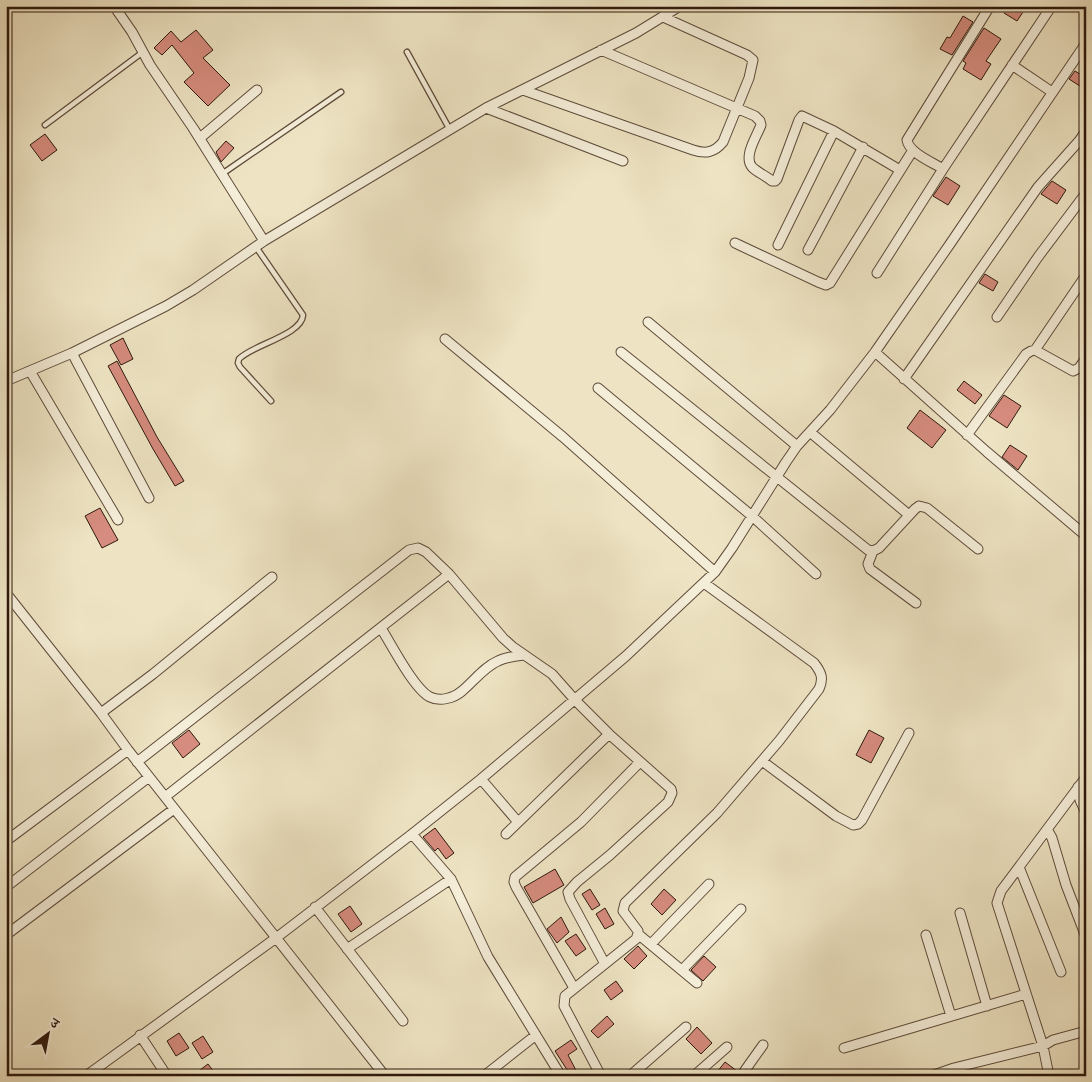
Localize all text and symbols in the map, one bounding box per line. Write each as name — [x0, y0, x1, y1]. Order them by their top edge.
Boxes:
north arrow — [22, 1010, 72, 1060]
text: उ — [46, 1014, 63, 1034]

